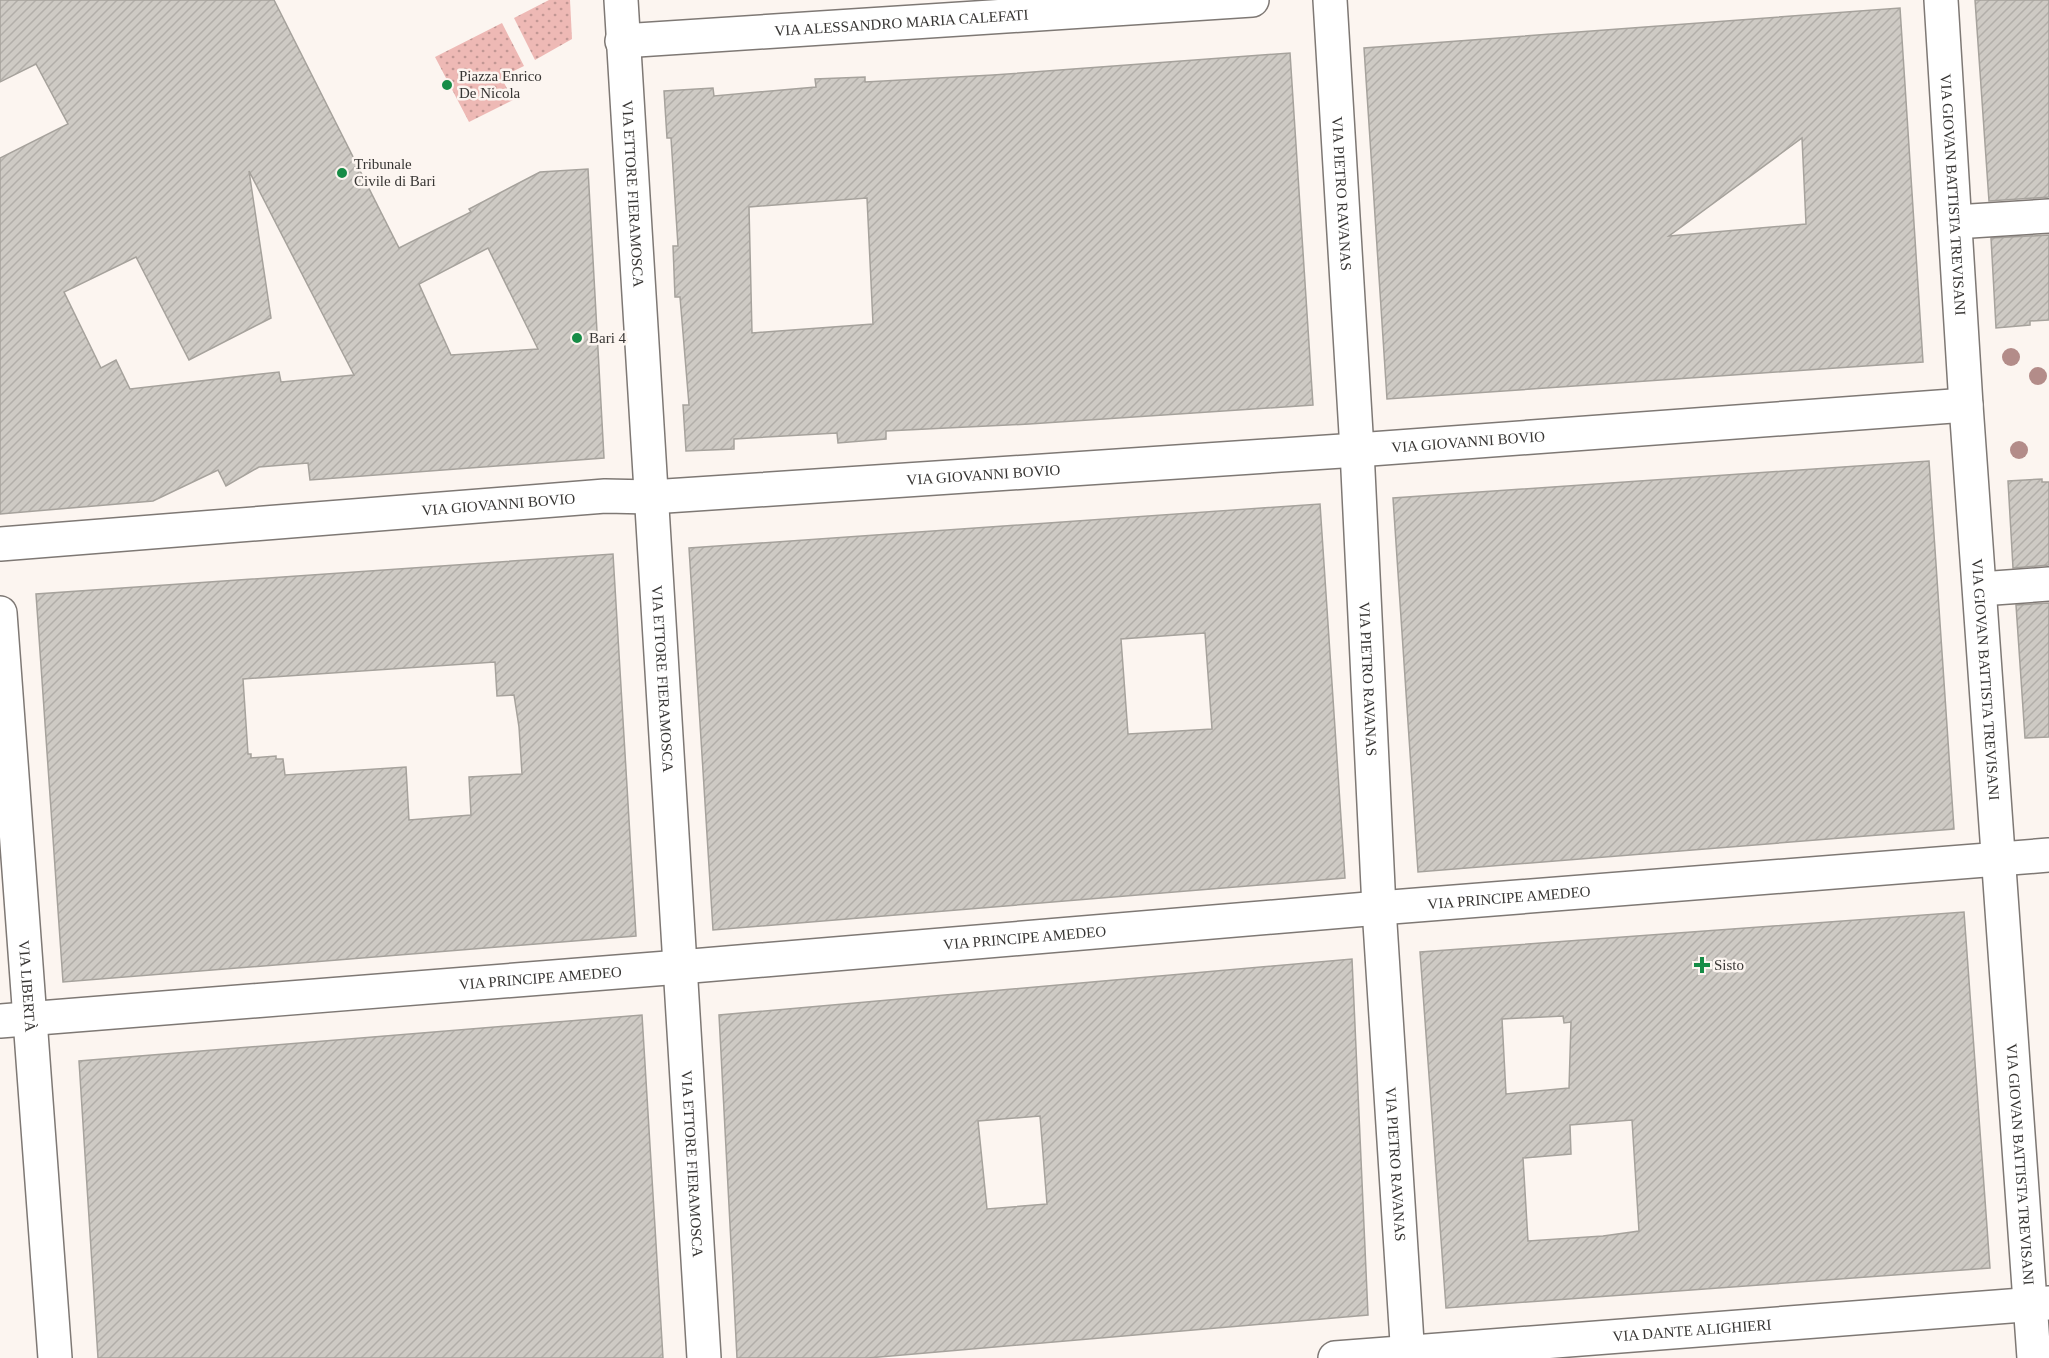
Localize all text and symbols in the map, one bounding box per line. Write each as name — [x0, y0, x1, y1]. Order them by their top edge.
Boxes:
street label: VIA ALESSANDRO MARIA CALEFATI — [774, 7, 1029, 39]
place label: Piazza Enrico De Nicola — [459, 68, 542, 101]
street label: VIA GIOVAN BATTISTA TREVISANI — [1938, 73, 1968, 316]
marker: Piazza Enrico De Nicola — [440, 78, 454, 92]
street label: VIA ETTORE FIERAMOSCA — [619, 100, 647, 288]
street label: VIA PIETRO RAVANAS — [1329, 116, 1354, 271]
place label: Tribunale Civile di Bari — [354, 156, 436, 189]
marker: Tribunale Civile di Bari — [335, 166, 349, 180]
place label: Bari 4 — [589, 330, 627, 346]
marker: Bari 4 — [570, 331, 584, 345]
street label: VIA GIOVANNI BOVIO — [1391, 428, 1546, 455]
street label: VIA GIOVANNI BOVIO — [906, 462, 1061, 488]
street label: VIA GIOVANNI BOVIO — [421, 490, 576, 519]
street label: VIA GIOVAN BATTISTA TREVISANI — [1969, 558, 2002, 801]
street label: VIA ETTORE FIERAMOSCA — [649, 585, 676, 773]
street label: VIA PIETRO RAVANAS — [1356, 601, 1380, 757]
street label: VIA PRINCIPE AMEDEO — [1427, 883, 1591, 912]
street label: VIA PRINCIPE AMEDEO — [943, 923, 1107, 953]
street label: VIA LIBERTÀ — [16, 940, 39, 1033]
place label: Sisto — [1714, 957, 1744, 973]
marker: Sisto — [1695, 958, 1709, 972]
street label: VIA PRINCIPE AMEDEO — [458, 964, 623, 993]
street label: VIA GIOVAN BATTISTA TREVISANI — [2004, 1043, 2037, 1286]
street label: VIA ETTORE FIERAMOSCA — [678, 1070, 706, 1258]
street label: VIA PIETRO RAVANAS — [1383, 1086, 1408, 1242]
street label: VIA DANTE ALIGHIERI — [1612, 1316, 1772, 1345]

